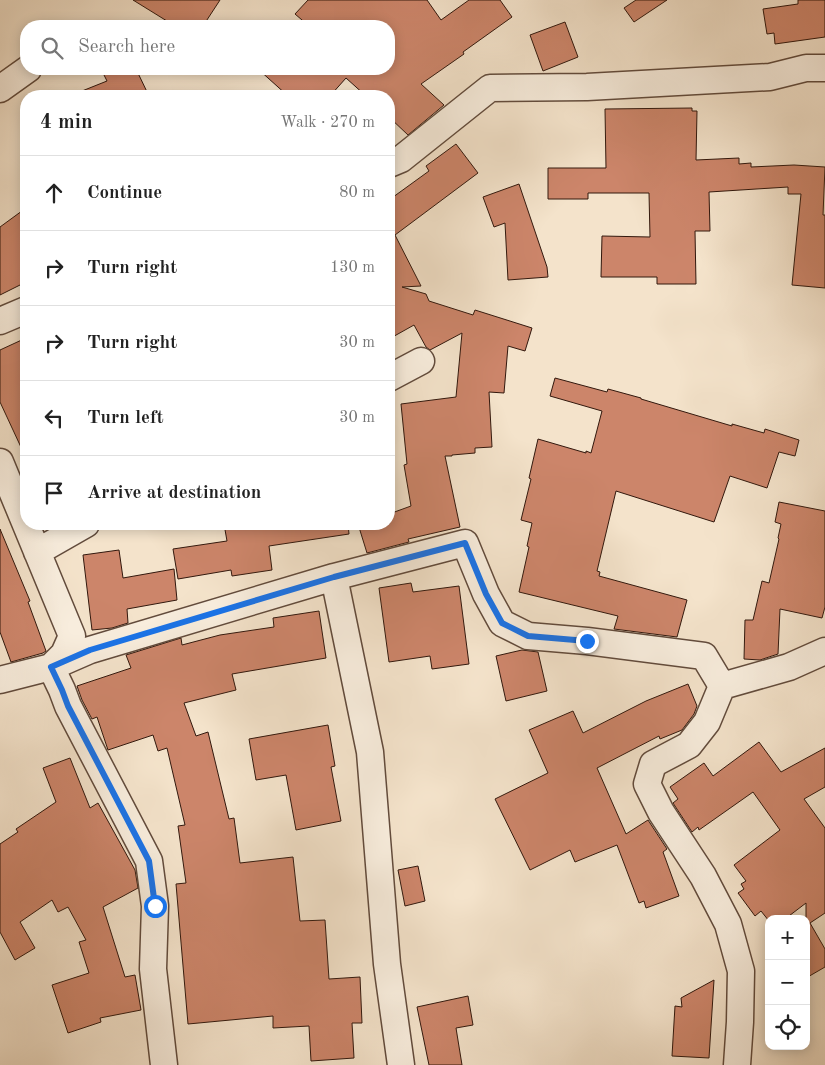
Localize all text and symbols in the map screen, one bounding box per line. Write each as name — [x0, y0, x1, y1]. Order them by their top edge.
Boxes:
search box — [20, 20, 395, 75]
icon: search — [38, 34, 66, 62]
text: Search here — [78, 38, 175, 57]
text: 4 min — [40, 112, 93, 133]
text: Walk · 270 m — [280, 115, 375, 131]
icon: ahead — [40, 179, 68, 207]
text: Continue — [87, 184, 162, 203]
text: 80 m — [339, 185, 375, 201]
icon: right — [40, 254, 68, 282]
text: Turn right — [87, 259, 177, 278]
text: 130 m — [330, 260, 375, 276]
icon: right — [40, 329, 68, 357]
text: Turn right — [87, 334, 177, 353]
text: 30 m — [339, 335, 375, 351]
icon: left — [40, 404, 68, 432]
text: Turn left — [87, 409, 164, 428]
text: 30 m — [339, 410, 375, 426]
icon: arrive — [40, 479, 68, 507]
text: Arrive at destination — [87, 484, 261, 503]
route end — [576, 630, 599, 653]
route start — [144, 895, 167, 918]
map controls — [765, 915, 810, 1050]
button: + — [765, 915, 810, 960]
button: − — [765, 960, 810, 1005]
button: locate — [765, 1005, 810, 1050]

